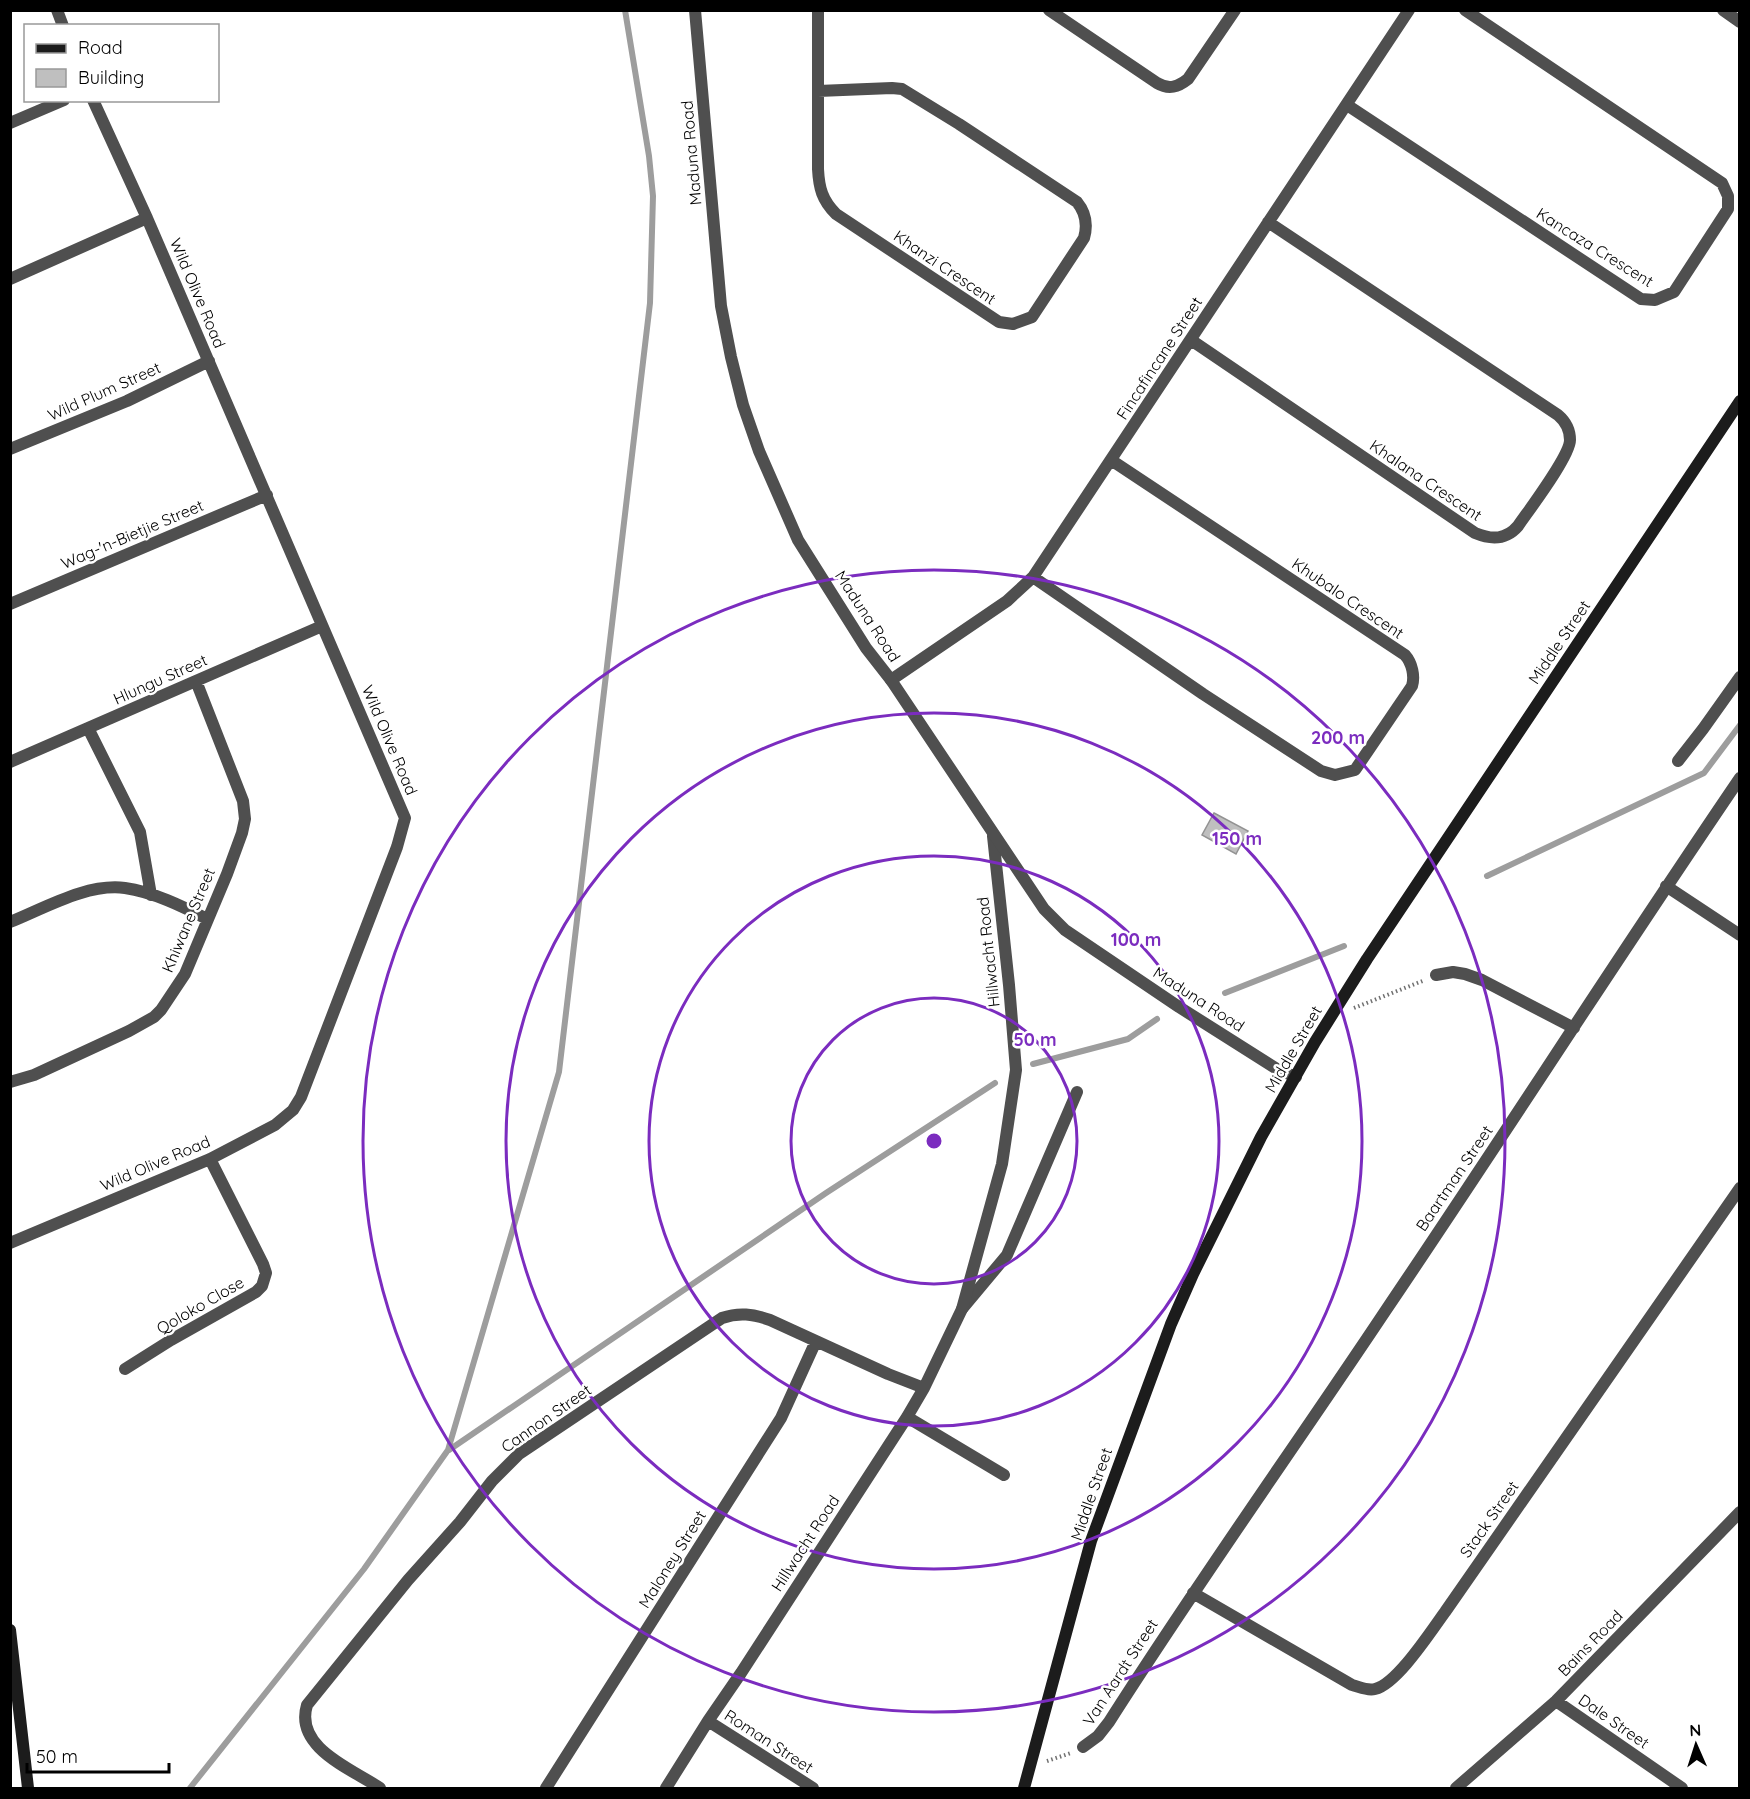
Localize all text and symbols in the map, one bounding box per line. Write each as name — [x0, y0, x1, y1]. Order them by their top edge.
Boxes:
legend — [24, 24, 219, 102]
text: Road — [78, 36, 123, 59]
text: Building — [78, 66, 144, 89]
street label: Maduna Road — [676, 100, 706, 206]
street label: Kancaza Crescent — [1533, 203, 1657, 291]
street label: Khanzi Crescent — [890, 225, 1000, 309]
street label: Wild Olive Road — [166, 235, 230, 351]
street label: Fincafincane Street — [1112, 293, 1206, 423]
street label: Wild Plum Street — [44, 357, 164, 425]
street label: Khalana Crescent — [1366, 435, 1486, 525]
street label: Wag-'n-Bietjie Street — [58, 495, 206, 573]
street label: Khubalo Crescent — [1288, 553, 1408, 643]
street label: Maduna Road — [831, 567, 905, 665]
street label: Middle Street — [1524, 596, 1594, 688]
street label: Hlungu Street — [110, 649, 210, 709]
street label: Wild Olive Road — [358, 682, 422, 798]
text: 200 m — [1311, 726, 1365, 749]
text: 150 m — [1212, 827, 1262, 850]
street label: Khiwane Street — [157, 865, 219, 975]
street label: Hillwacht Road — [972, 896, 1004, 1008]
text: 100 m — [1111, 928, 1161, 951]
street label: Maduna Road — [1150, 962, 1248, 1036]
street label: Middle Street — [1260, 1002, 1326, 1096]
text: 50 m — [1013, 1028, 1057, 1051]
street label: Baartman Street — [1411, 1121, 1497, 1235]
street label: Wild Olive Road — [97, 1131, 213, 1195]
centre of rings — [924, 1131, 944, 1151]
street label: Qoloko Close — [153, 1272, 247, 1338]
street label: Cannon Street — [497, 1380, 595, 1456]
street label: Middle Street — [1066, 1445, 1116, 1543]
street label: Stack Street — [1455, 1477, 1523, 1561]
street label: Hillwacht Road — [766, 1491, 844, 1595]
street label: Maloney Street — [634, 1506, 710, 1612]
street label: Bains Road — [1554, 1606, 1626, 1680]
street label: Van Aardt Street — [1078, 1615, 1162, 1729]
street label: Dale Street — [1575, 1689, 1653, 1753]
street label: Roman Street — [721, 1705, 817, 1777]
north arrow — [1666, 1715, 1726, 1775]
text: N — [1689, 1720, 1702, 1740]
scale bar — [27, 1736, 170, 1774]
text: 50 m — [36, 1745, 78, 1768]

